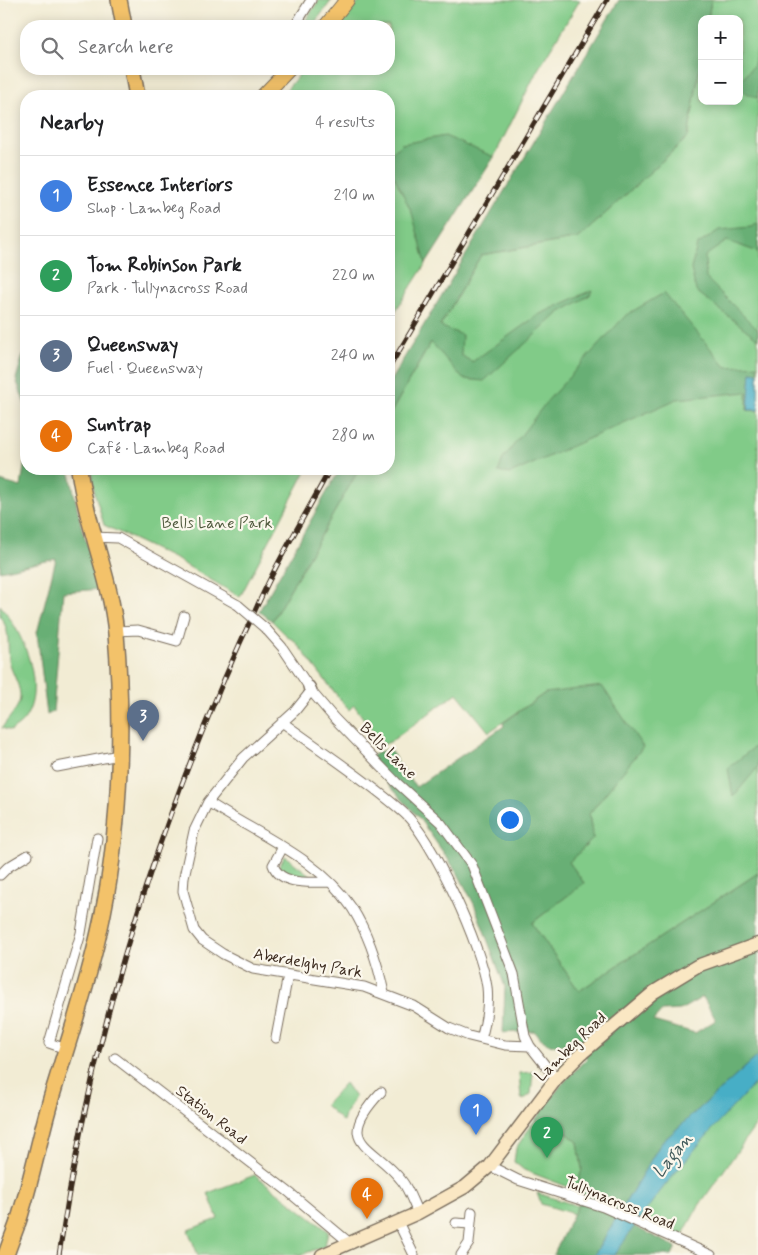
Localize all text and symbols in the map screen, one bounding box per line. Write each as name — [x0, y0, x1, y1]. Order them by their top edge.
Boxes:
map controls — [698, 15, 743, 105]
button: + — [698, 15, 743, 60]
search box — [20, 20, 395, 75]
icon: search — [38, 34, 66, 62]
text: Search here — [78, 35, 174, 60]
button: − — [698, 60, 743, 105]
text: Nearby — [40, 109, 104, 137]
text: 4 results — [315, 112, 375, 133]
text: Essence Interiors — [87, 173, 233, 198]
text: 1 — [52, 185, 60, 206]
text: 210 m — [334, 185, 375, 206]
text: Shop · Lambeg Road — [87, 198, 221, 219]
text: Tom Robinson Park — [87, 253, 242, 278]
text: 2 — [52, 265, 60, 286]
text: 220 m — [332, 265, 375, 286]
text: Park · Tullynacross Road — [87, 278, 248, 299]
text: Queensway — [87, 333, 178, 358]
text: 3 — [52, 345, 60, 366]
text: 240 m — [331, 345, 375, 366]
text: Fuel · Queensway — [87, 358, 203, 379]
text: Suntrap — [87, 413, 151, 438]
text: 4 — [51, 425, 61, 446]
text: 280 m — [332, 425, 375, 446]
text: Café · Lambeg Road — [87, 438, 225, 459]
park label: Bells Lane Park — [162, 513, 272, 534]
pin: 3 — [127, 700, 159, 741]
street label: Bells Lane — [355, 718, 421, 784]
your location — [497, 807, 523, 833]
street label: Aberdelghy Park — [252, 944, 364, 983]
street label: Lambeg Road — [531, 1008, 611, 1087]
street label: Station Road — [171, 1081, 251, 1150]
pin: 1 — [460, 1094, 492, 1135]
pin: 2 — [531, 1117, 563, 1158]
water label: Lagan — [647, 1128, 700, 1184]
street label: Tullynacross Road — [561, 1172, 677, 1235]
pin: 4 — [351, 1178, 383, 1219]

